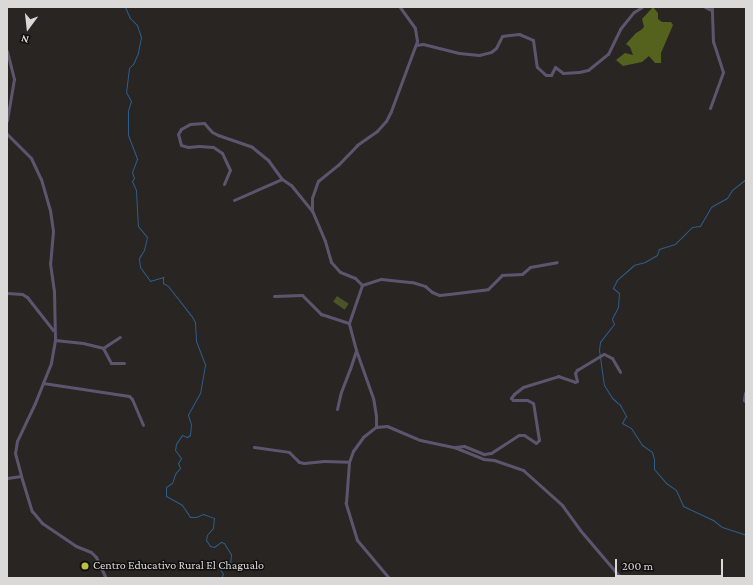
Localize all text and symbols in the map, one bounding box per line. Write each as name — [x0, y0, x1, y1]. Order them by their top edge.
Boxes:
north arrow — [8, 8, 48, 48]
text: N — [20, 33, 30, 46]
scale bar — [617, 551, 725, 577]
place label: Centro Educativo Rural El Chagualo — [93, 559, 264, 573]
text: 200 m — [622, 559, 653, 573]
marker: Centro Educativo Rural El Chagualo — [80, 561, 90, 571]

